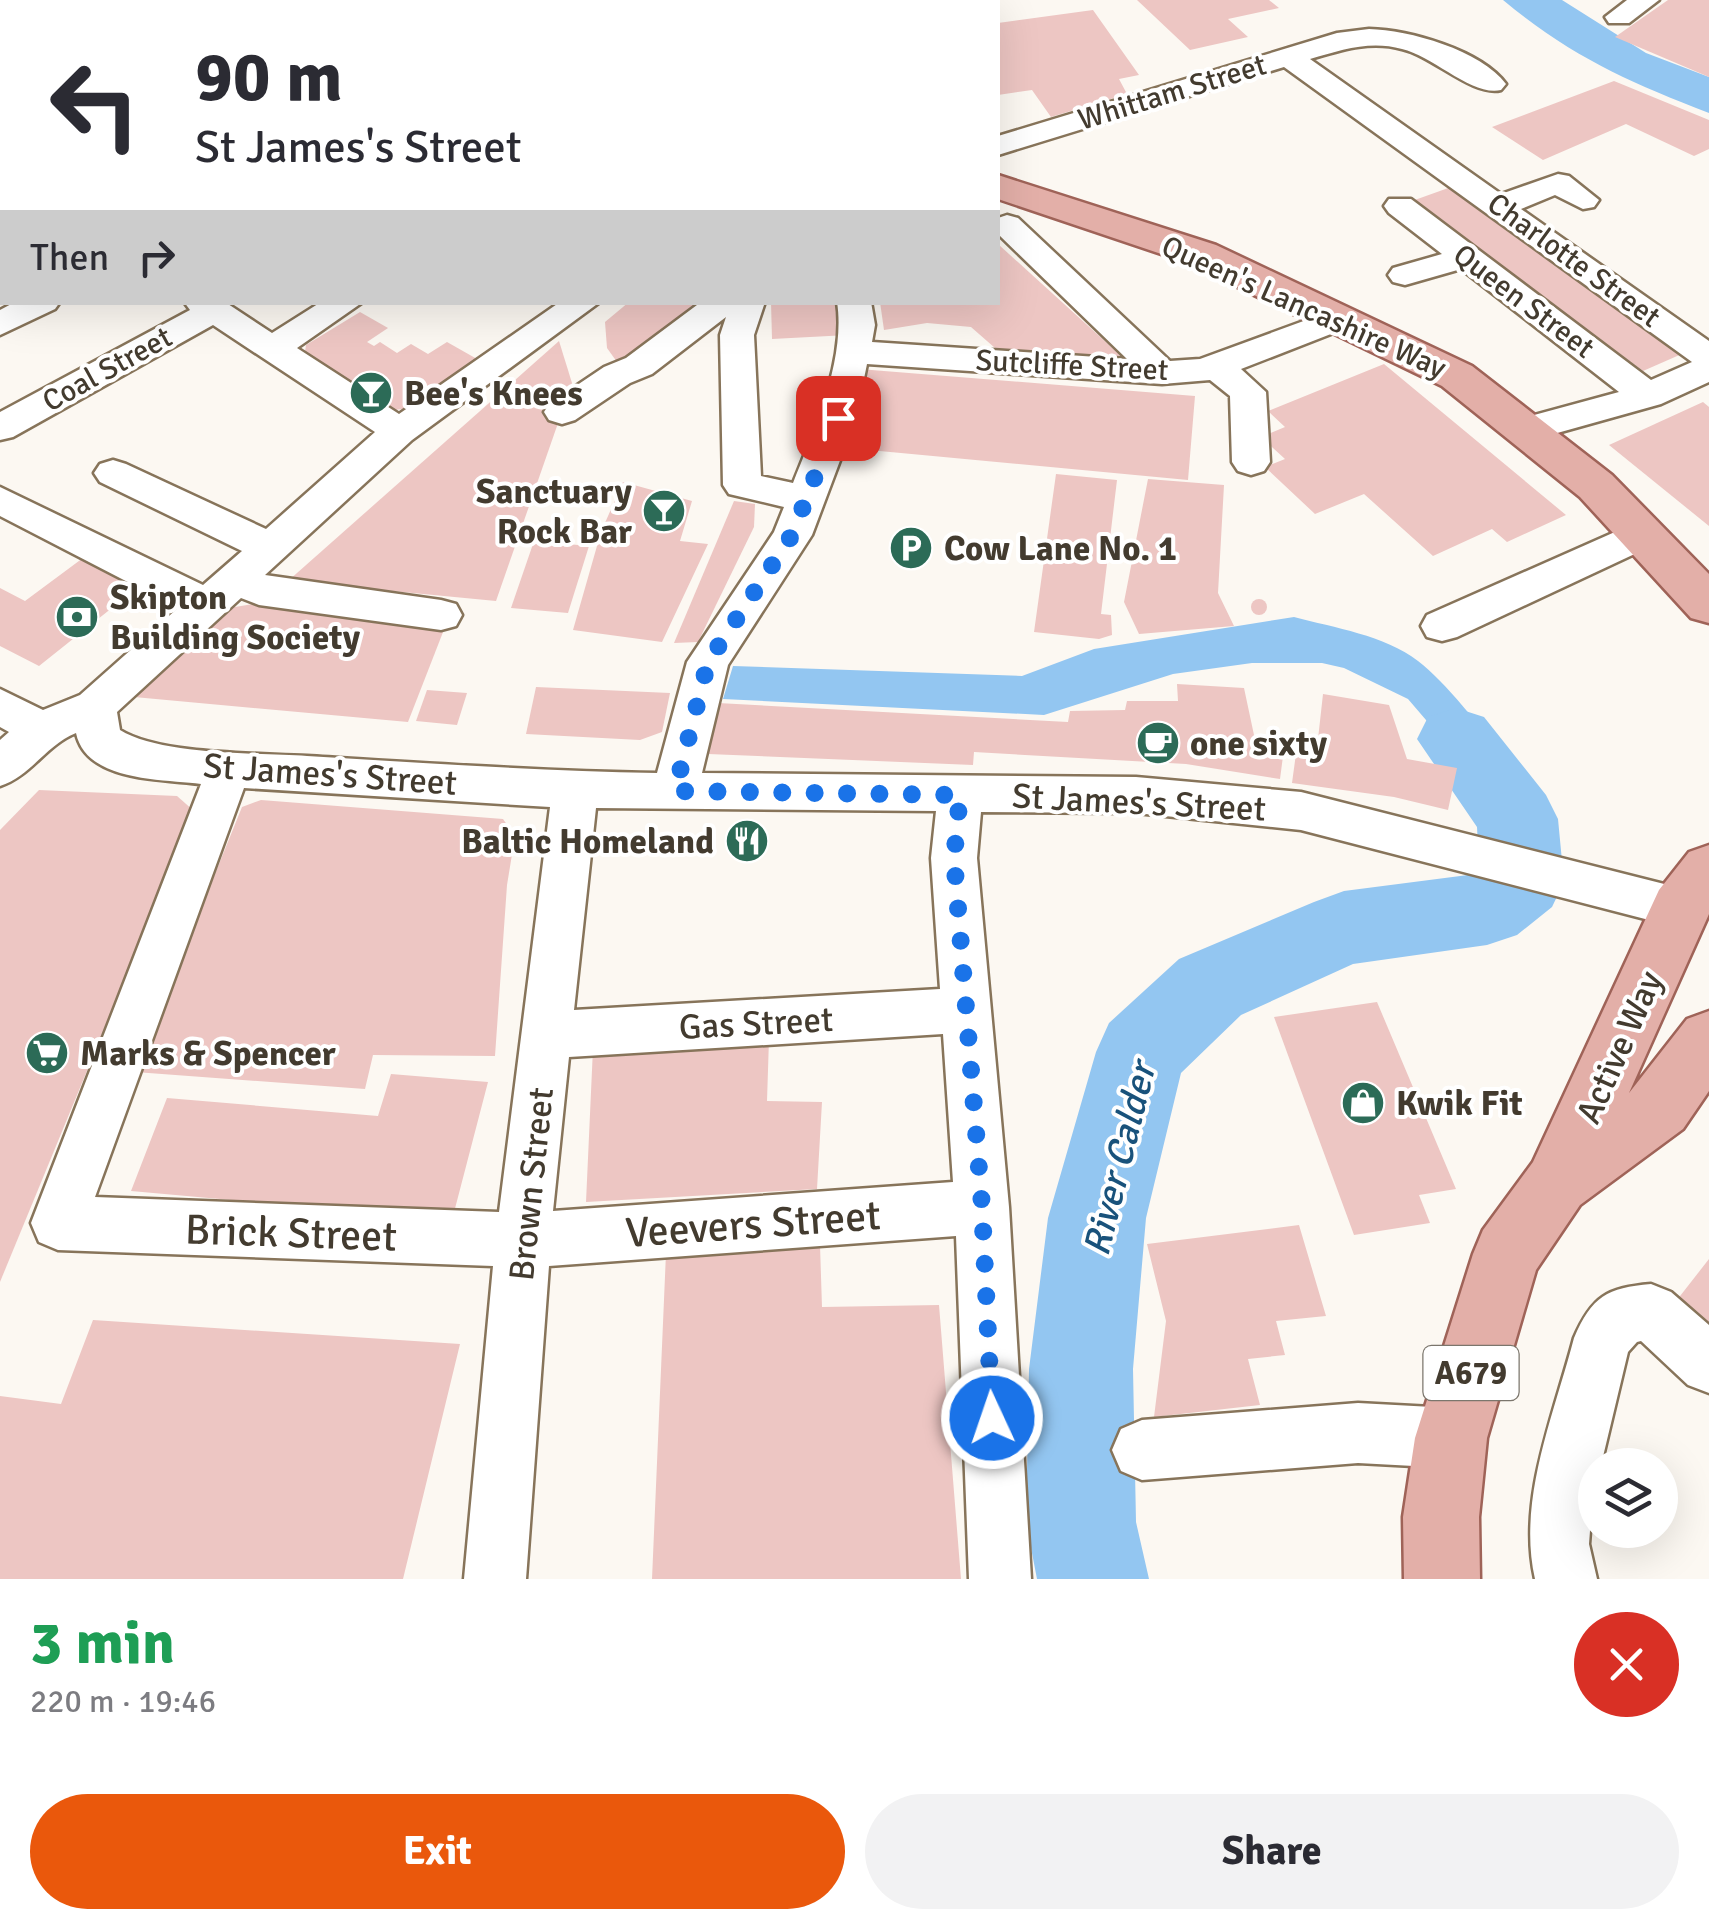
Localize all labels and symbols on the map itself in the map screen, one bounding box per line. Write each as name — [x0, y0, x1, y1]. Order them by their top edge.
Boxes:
street label: Whittam Street — [1074, 46, 1271, 139]
street label: Charlotte Street — [1480, 185, 1668, 336]
street label: Queen's Lancashire Way — [1156, 228, 1452, 387]
street label: Queen Street — [1446, 236, 1602, 366]
street label: Coal Street — [36, 319, 178, 420]
street label: Sutcliffe Street — [975, 342, 1169, 389]
bar icon: Bee's Knees — [348, 370, 394, 416]
place label: Bee's Knees — [404, 372, 583, 415]
pin — [796, 376, 881, 461]
place label: Sanctuary Rock Bar — [476, 470, 633, 553]
bar icon: Sanctuary Rock Bar — [641, 488, 687, 534]
parking icon: Cow Lane No. 1 — [888, 525, 934, 571]
place label: Cow Lane No. 1 — [944, 527, 1177, 570]
place label: Skipton Building Society — [110, 576, 361, 659]
bank icon: Skipton Building Society — [54, 594, 100, 640]
cafe icon: one sixty — [1135, 720, 1181, 766]
place label: one sixty — [1190, 722, 1328, 765]
street label: St James's Street — [202, 744, 458, 805]
street label: St James's Street — [1011, 774, 1267, 831]
restaurant icon: Baltic Homeland — [724, 818, 770, 864]
place label: Baltic Homeland — [461, 820, 714, 863]
street label: Active Way — [1567, 964, 1672, 1130]
street label: Gas Street — [678, 998, 834, 1049]
supermarket icon: Marks & Spencer — [24, 1030, 70, 1076]
place label: Marks & Spencer — [80, 1032, 336, 1075]
water label: River Calder — [1073, 1053, 1167, 1260]
shop icon: Kwik Fit — [1340, 1080, 1386, 1126]
place label: Kwik Fit — [1396, 1082, 1523, 1125]
street label: Brown Street — [500, 1085, 563, 1283]
street label: Veevers Street — [624, 1190, 882, 1259]
street label: Brick Street — [184, 1204, 398, 1263]
road number: A679 — [1424, 1346, 1518, 1400]
position arrow — [940, 1366, 1044, 1470]

